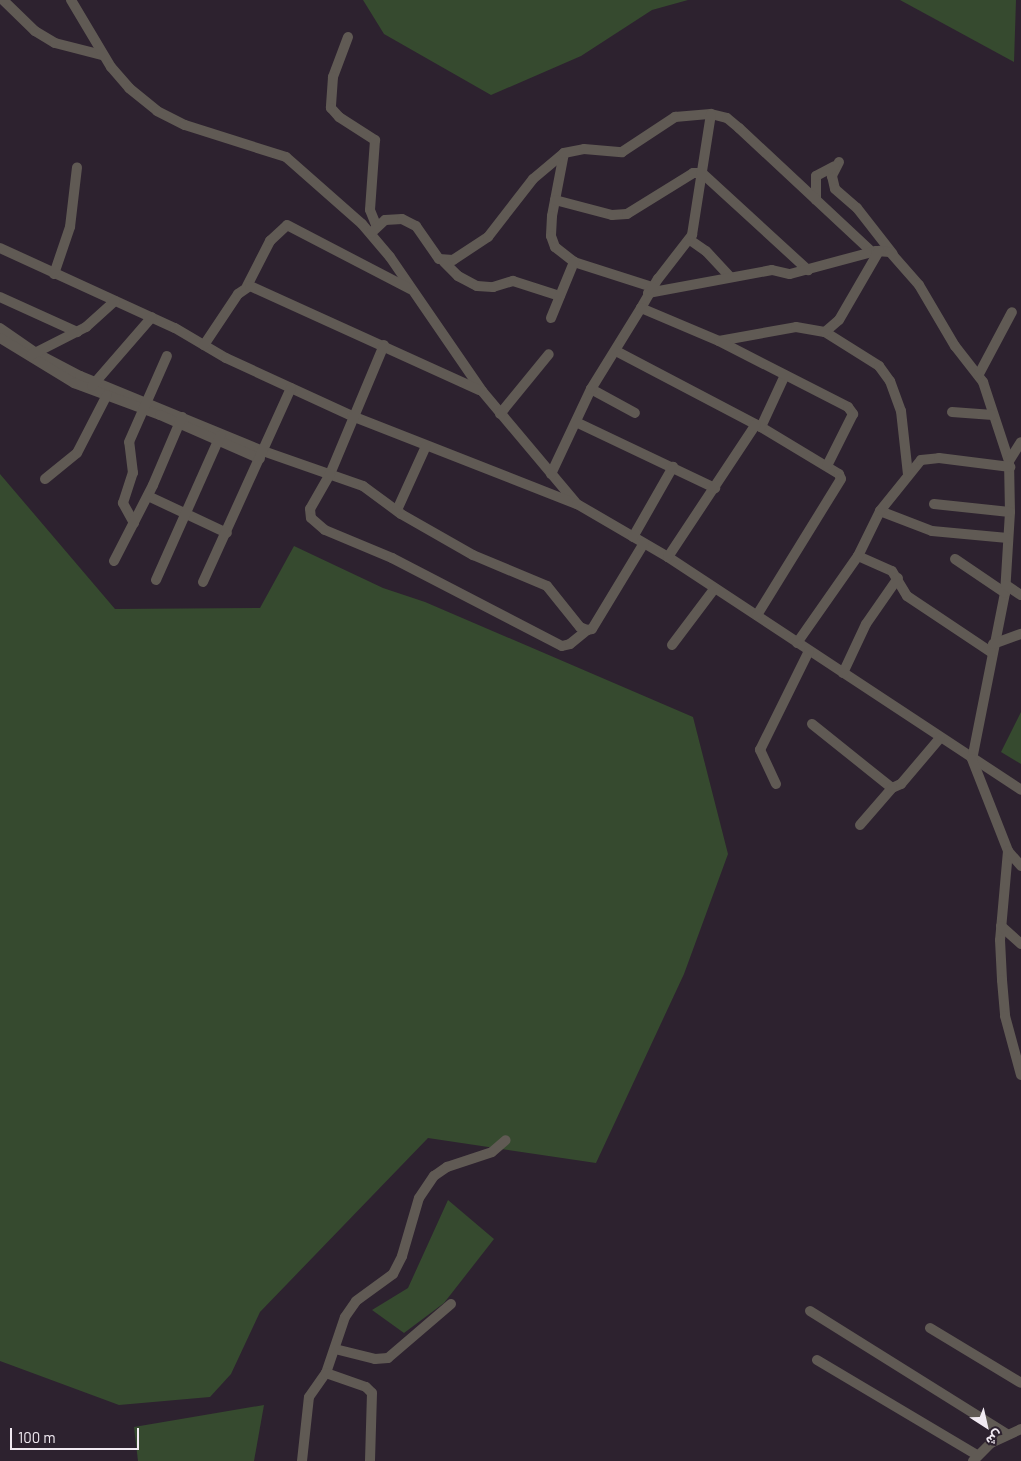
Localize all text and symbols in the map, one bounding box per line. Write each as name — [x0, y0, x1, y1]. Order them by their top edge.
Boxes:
north arrow — [961, 1401, 1011, 1451]
scale bar — [12, 1418, 141, 1450]
text: ش — [983, 1427, 1007, 1450]
text: 100 m — [18, 1428, 56, 1446]

